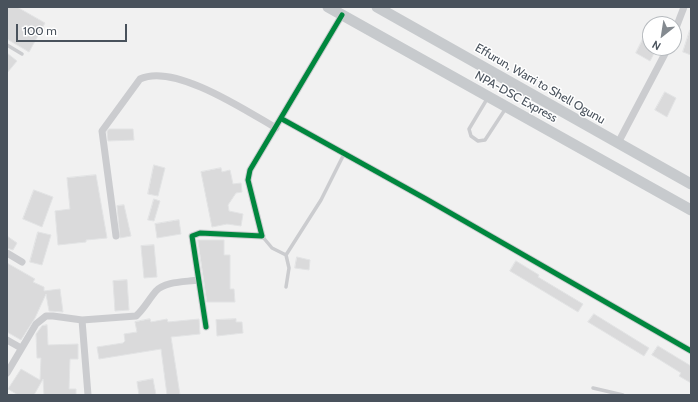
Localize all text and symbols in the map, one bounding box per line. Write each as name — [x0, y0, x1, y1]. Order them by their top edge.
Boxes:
scale bar — [18, 16, 129, 42]
north arrow — [642, 16, 682, 56]
text: 100 m — [23, 23, 57, 38]
text: N — [650, 38, 663, 54]
street label: Effurun, Warri to Shell Ogunu — [472, 41, 608, 127]
street label: NPA-DSC Express — [472, 68, 560, 126]

